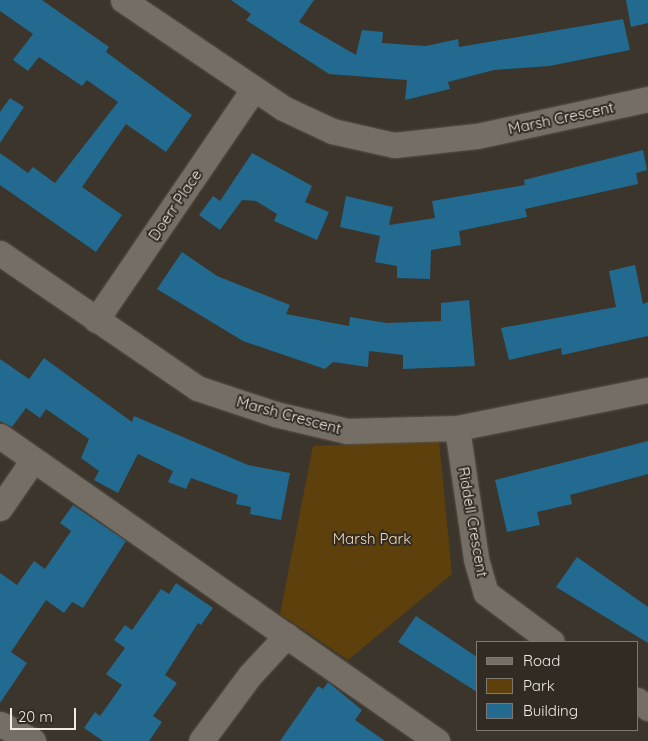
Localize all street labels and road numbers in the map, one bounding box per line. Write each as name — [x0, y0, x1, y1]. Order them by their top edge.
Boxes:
street label: Marsh Crescent — [506, 98, 616, 138]
street label: Doerr Place — [145, 166, 205, 244]
street label: Marsh Crescent — [235, 392, 343, 438]
street label: Riddell Crescent — [454, 465, 492, 579]

